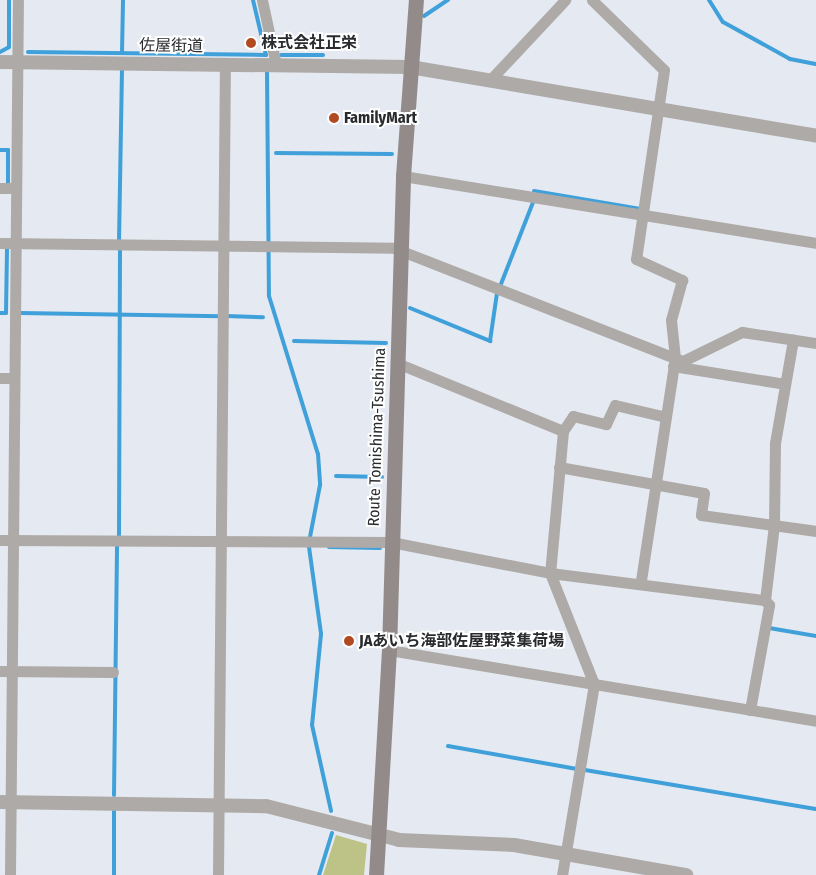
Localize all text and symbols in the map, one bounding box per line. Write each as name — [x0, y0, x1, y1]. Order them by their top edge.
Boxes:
place label: 株式会社正栄 — [261, 33, 357, 53]
street label: 佐屋街道 — [139, 36, 203, 56]
marker: 株式会社正栄 — [245, 37, 257, 49]
place label: FamilyMart — [344, 108, 417, 128]
marker: FamilyMart — [328, 112, 340, 124]
street label: Route Tomishima-Tsushima — [364, 347, 390, 527]
place label: JAあいち海部佐屋野菜集荷場 — [359, 631, 564, 651]
marker: JAあいち海部佐屋野菜集荷場 — [343, 635, 355, 647]

